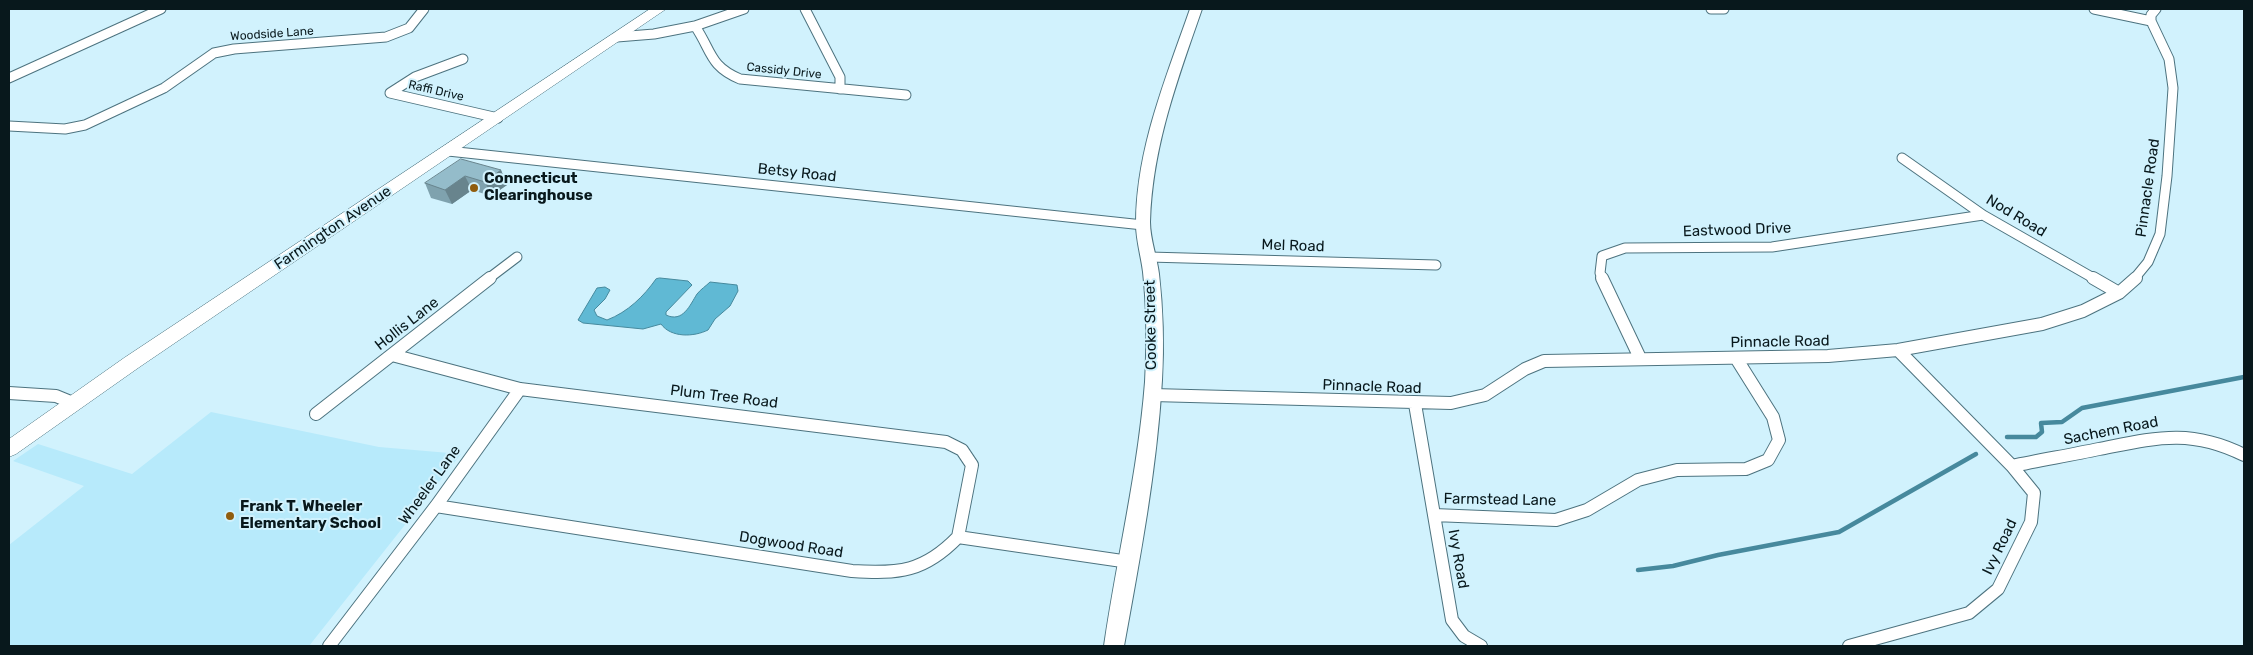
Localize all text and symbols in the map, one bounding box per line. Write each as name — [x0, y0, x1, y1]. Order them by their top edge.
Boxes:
street label: Woodside Lane — [230, 24, 314, 44]
street label: Cassidy Drive — [746, 60, 822, 82]
street label: Raffi Drive — [407, 78, 465, 104]
street label: Pinnacle Road — [2132, 138, 2164, 238]
street label: Betsy Road — [757, 160, 837, 186]
place label: Connecticut Clearinghouse — [484, 170, 593, 205]
street label: Farmington Avenue — [271, 182, 395, 274]
marker: Connecticut Clearinghouse — [468, 182, 480, 194]
street label: Nod Road — [1983, 191, 2049, 241]
street label: Eastwood Drive — [1682, 219, 1792, 241]
street label: Mel Road — [1261, 236, 1325, 256]
street label: Cooke Street — [1141, 280, 1161, 370]
street label: Hollis Lane — [372, 294, 442, 354]
street label: Pinnacle Road — [1730, 332, 1830, 352]
street label: Pinnacle Road — [1322, 376, 1422, 398]
street label: Plum Tree Road — [669, 381, 779, 413]
street label: Sachem Road — [2062, 413, 2160, 449]
street label: Wheeler Lane — [395, 442, 465, 528]
street label: Farmstead Lane — [1444, 490, 1556, 510]
place label: Frank T. Wheeler Elementary School — [240, 498, 381, 533]
marker: Frank T. Wheeler Elementary School — [224, 510, 236, 522]
street label: Ivy Road — [1979, 516, 2021, 578]
street label: Dogwood Road — [738, 528, 844, 562]
street label: Ivy Road — [1444, 528, 1472, 590]

